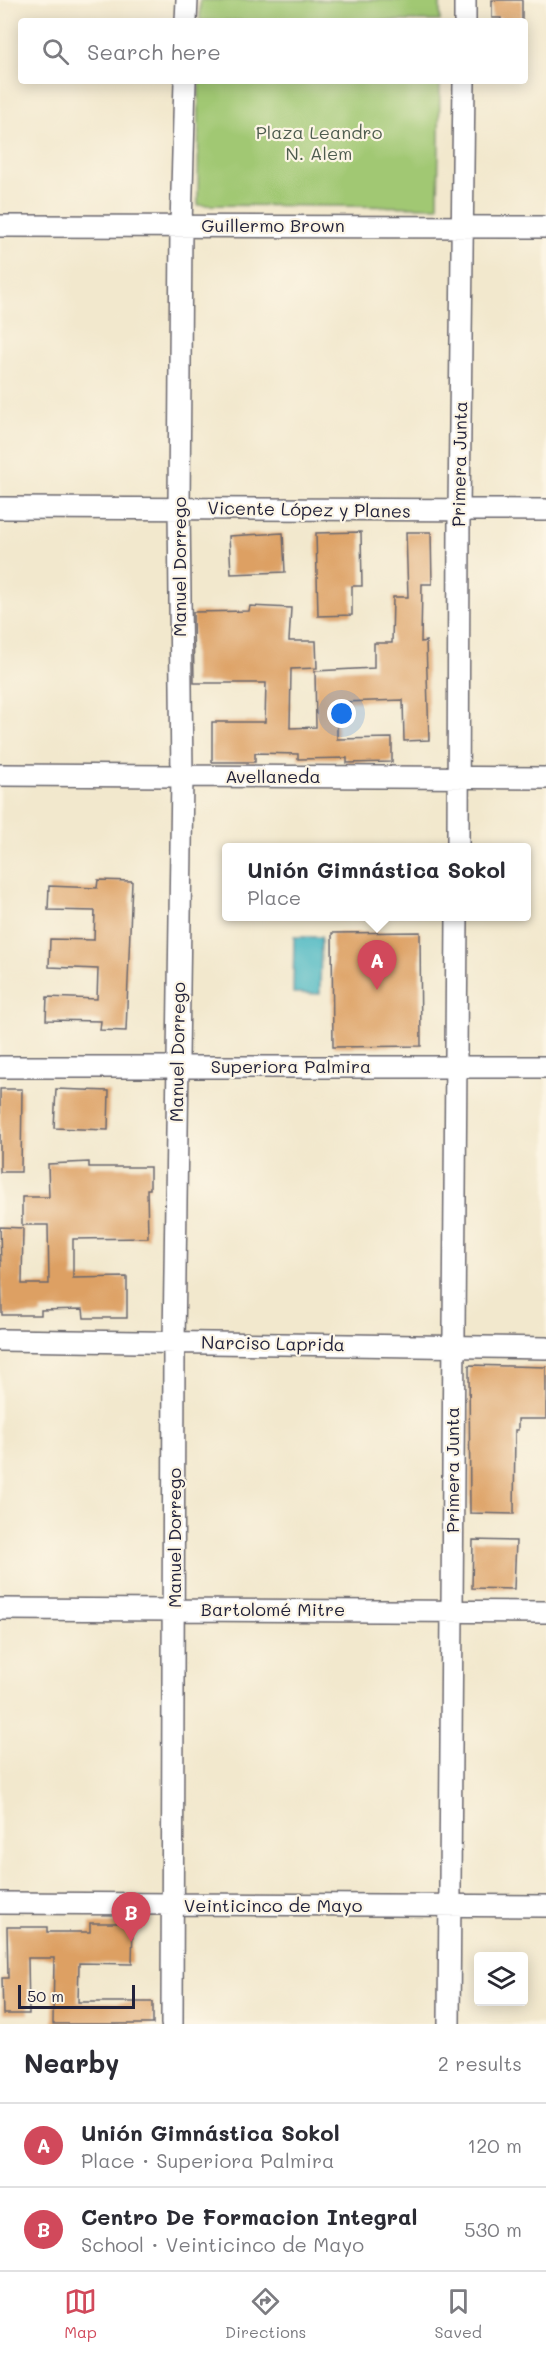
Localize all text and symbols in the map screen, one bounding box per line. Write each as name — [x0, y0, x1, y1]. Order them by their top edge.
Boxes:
search box — [18, 18, 528, 84]
icon: search — [39, 35, 72, 68]
text: Search here — [87, 37, 221, 66]
park label: Plaza Leandro N. Alem — [256, 120, 383, 165]
street label: Guillermo Brown — [201, 213, 345, 237]
street label: Primera Junta — [446, 401, 472, 527]
street label: Vicente López y Planes — [207, 495, 411, 523]
street label: Manuel Dorrego — [167, 497, 191, 637]
your location — [327, 699, 356, 728]
street label: Avellaneda — [225, 764, 321, 788]
popup — [222, 843, 531, 921]
text: Unión Gimnástica Sokol — [247, 855, 506, 884]
text: Place — [247, 884, 301, 910]
pin: A — [358, 940, 397, 990]
street label: Manuel Dorrego — [164, 981, 190, 1122]
street label: Superiora Palmira — [211, 1054, 371, 1078]
street label: Narciso Laprida — [201, 1330, 345, 1356]
street label: Primera Junta — [440, 1407, 464, 1533]
street label: Manuel Dorrego — [162, 1468, 186, 1608]
street label: Bartolomé Mitre — [201, 1597, 345, 1621]
pin: B — [112, 1892, 150, 1942]
street label: Veinticinco de Mayo — [184, 1893, 363, 1917]
map controls — [474, 1952, 528, 2006]
button: layers — [474, 1952, 528, 2006]
scale bar — [18, 1982, 135, 2010]
text: 50 m — [27, 1985, 64, 2006]
text: Nearby — [24, 2046, 119, 2080]
text: 2 results — [438, 2050, 522, 2076]
text: Unión Gimnástica Sokol — [81, 2118, 340, 2147]
text: A — [37, 2132, 50, 2158]
text: 120 m — [467, 2132, 522, 2158]
text: Place · Superiora Palmira — [81, 2147, 334, 2173]
text: Centro De Formacion Integral — [81, 2202, 418, 2231]
text: B — [37, 2216, 50, 2242]
text: 530 m — [464, 2216, 522, 2242]
text: School · Veinticinco de Mayo — [81, 2231, 364, 2257]
tab: Map — [64, 2285, 97, 2342]
tab: Directions — [225, 2285, 306, 2342]
tab: Saved — [434, 2285, 482, 2342]

